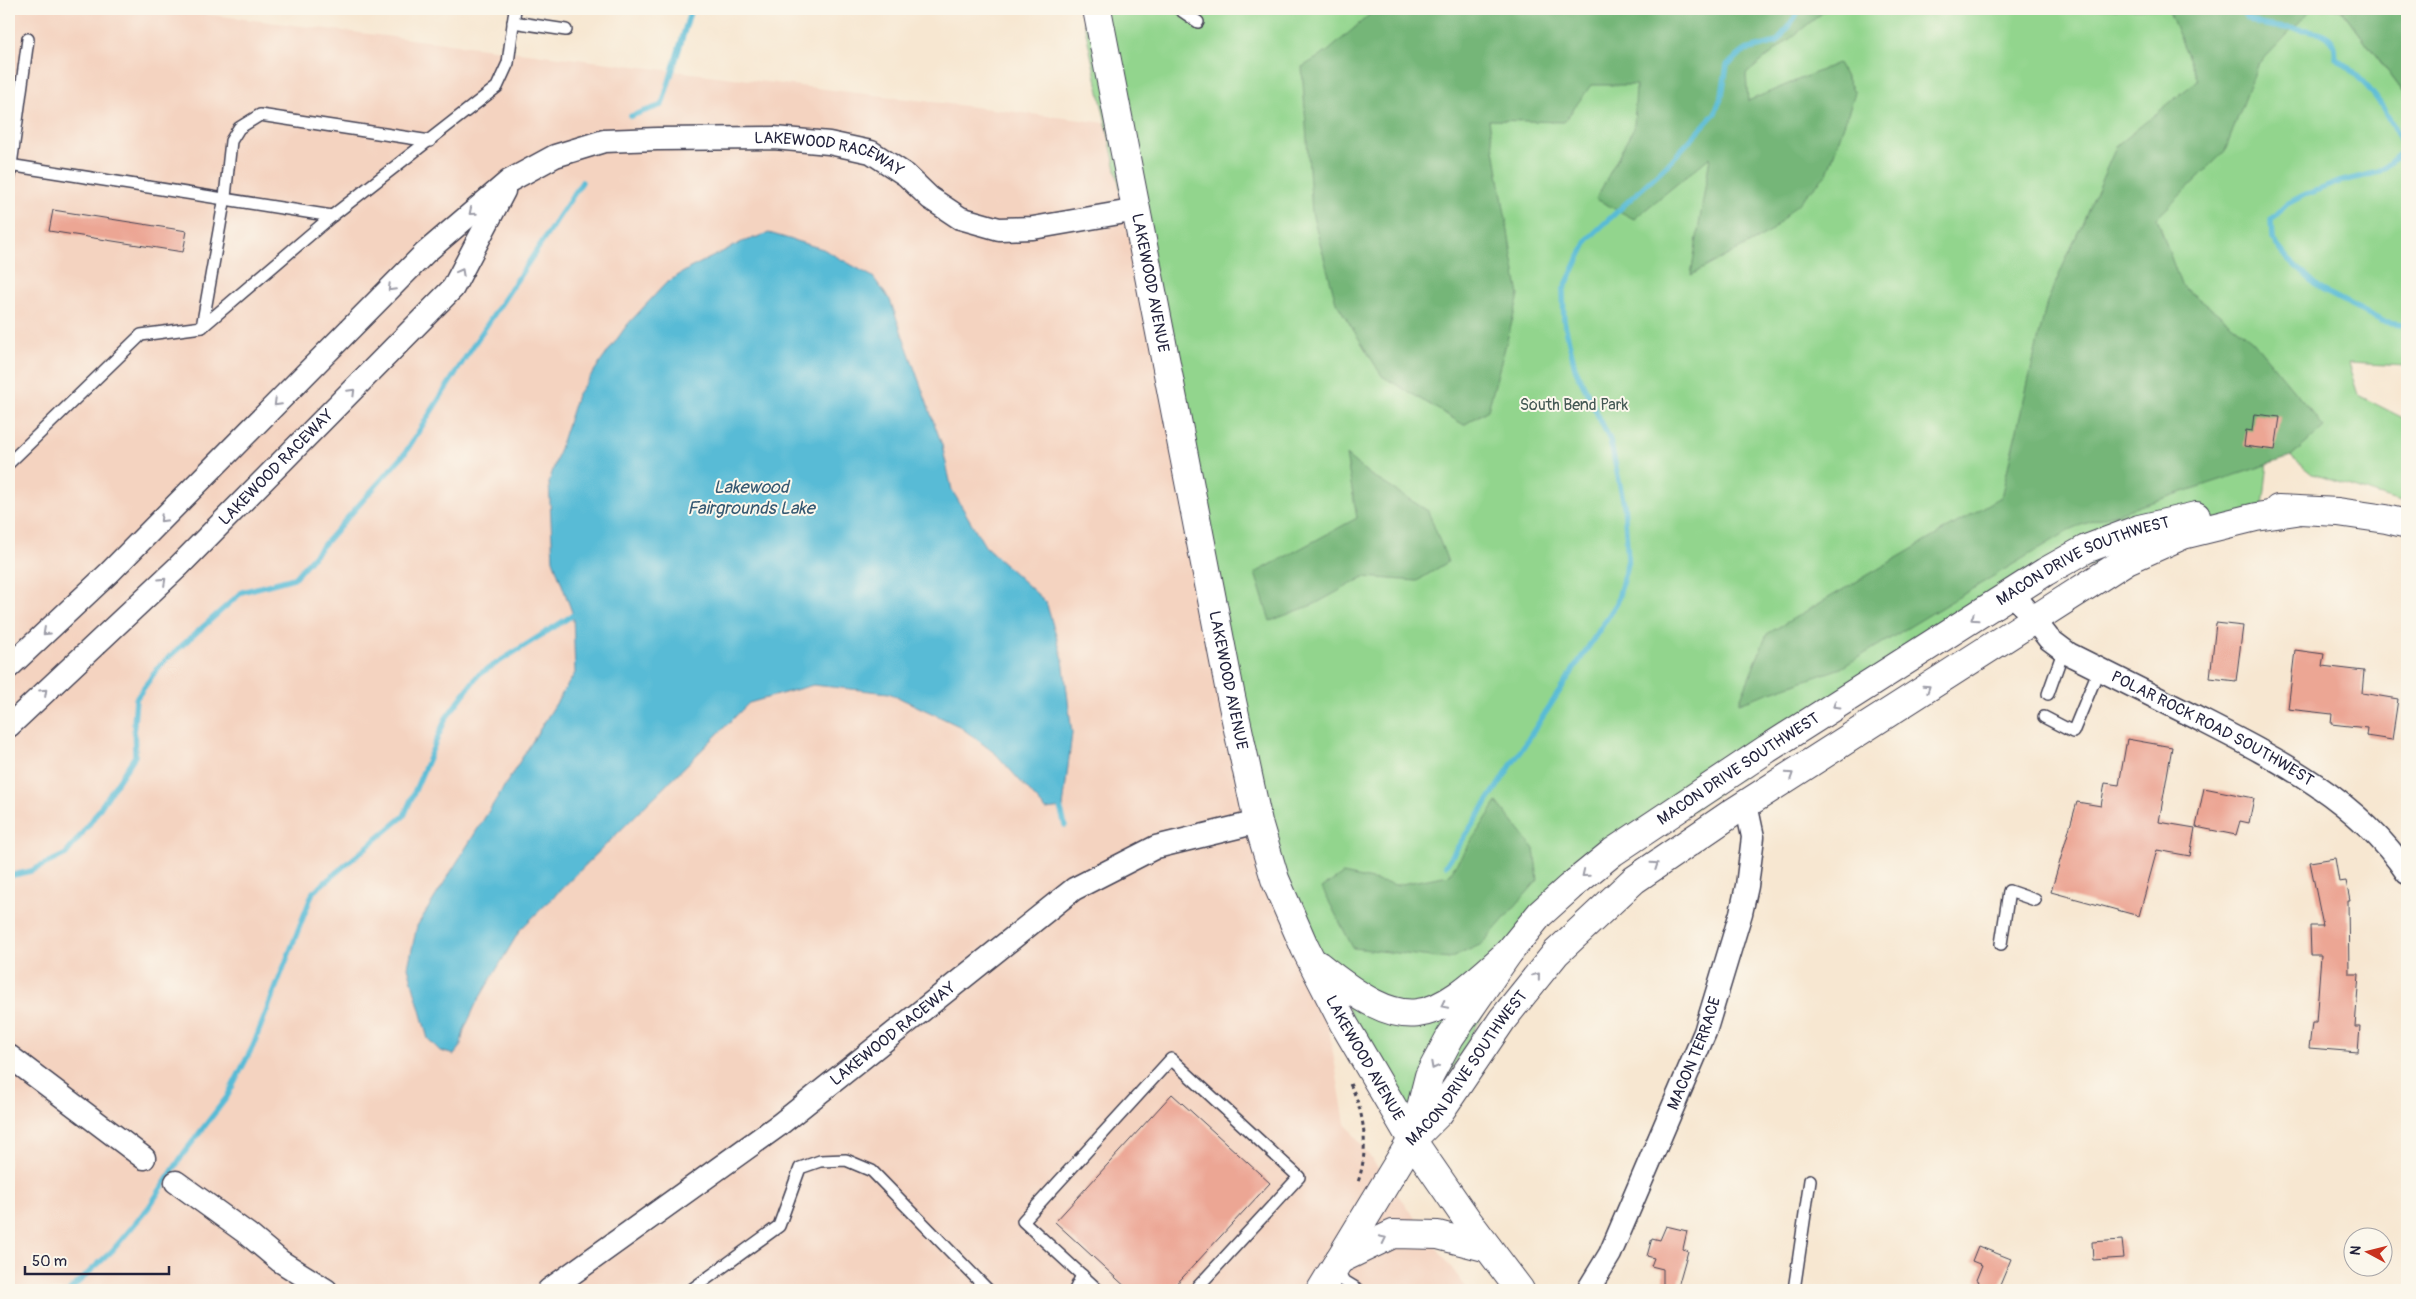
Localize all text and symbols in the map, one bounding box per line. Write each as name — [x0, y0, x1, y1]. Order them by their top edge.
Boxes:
street label: LAKEWOOD RACEWAY — [754, 128, 908, 181]
one-way arrow — [468, 207, 477, 216]
street label: LAKEWOOD AVENUE — [1127, 212, 1174, 354]
one-way arrow — [455, 269, 465, 278]
one-way arrow — [388, 282, 397, 291]
one-way arrow — [346, 388, 355, 397]
park label: South Bend Park — [1520, 395, 1629, 415]
one-way arrow — [274, 398, 283, 407]
street label: LAKEWOOD RACEWAY — [215, 405, 338, 530]
water label: Lakewood Fairgrounds Lake — [687, 476, 817, 520]
street label: MACON DRIVE SOUTHWEST — [1993, 512, 2172, 610]
one-way arrow — [159, 513, 168, 522]
one-way arrow — [157, 578, 166, 587]
street label: LAKEWOOD AVENUE — [1204, 609, 1252, 752]
one-way arrow — [1970, 612, 1979, 622]
one-way arrow — [43, 626, 52, 635]
street label: POLAR ROCK ROAD SOUTHWEST — [2108, 667, 2317, 791]
one-way arrow — [1922, 684, 1931, 694]
one-way arrow — [39, 689, 48, 698]
one-way arrow — [1833, 699, 1842, 709]
street label: MACON DRIVE SOUTHWEST — [1653, 708, 1823, 830]
one-way arrow — [1785, 772, 1794, 782]
one-way arrow — [1649, 862, 1659, 871]
one-way arrow — [1582, 869, 1591, 878]
one-way arrow — [1531, 973, 1540, 982]
street label: LAKEWOOD RACEWAY — [826, 978, 960, 1090]
street label: MACON DRIVE SOUTHWEST — [1402, 986, 1532, 1150]
street label: LAKEWOOD AVENUE — [1321, 992, 1409, 1125]
street label: MACON TERRACE — [1663, 994, 1725, 1113]
one-way arrow — [1440, 998, 1449, 1009]
one-way arrow — [1430, 1061, 1440, 1070]
north arrow — [2344, 1226, 2394, 1276]
one-way arrow — [1378, 1235, 1387, 1245]
scale bar — [25, 1244, 169, 1276]
text: N — [2347, 1245, 2365, 1256]
text: 50 m — [32, 1252, 67, 1271]

